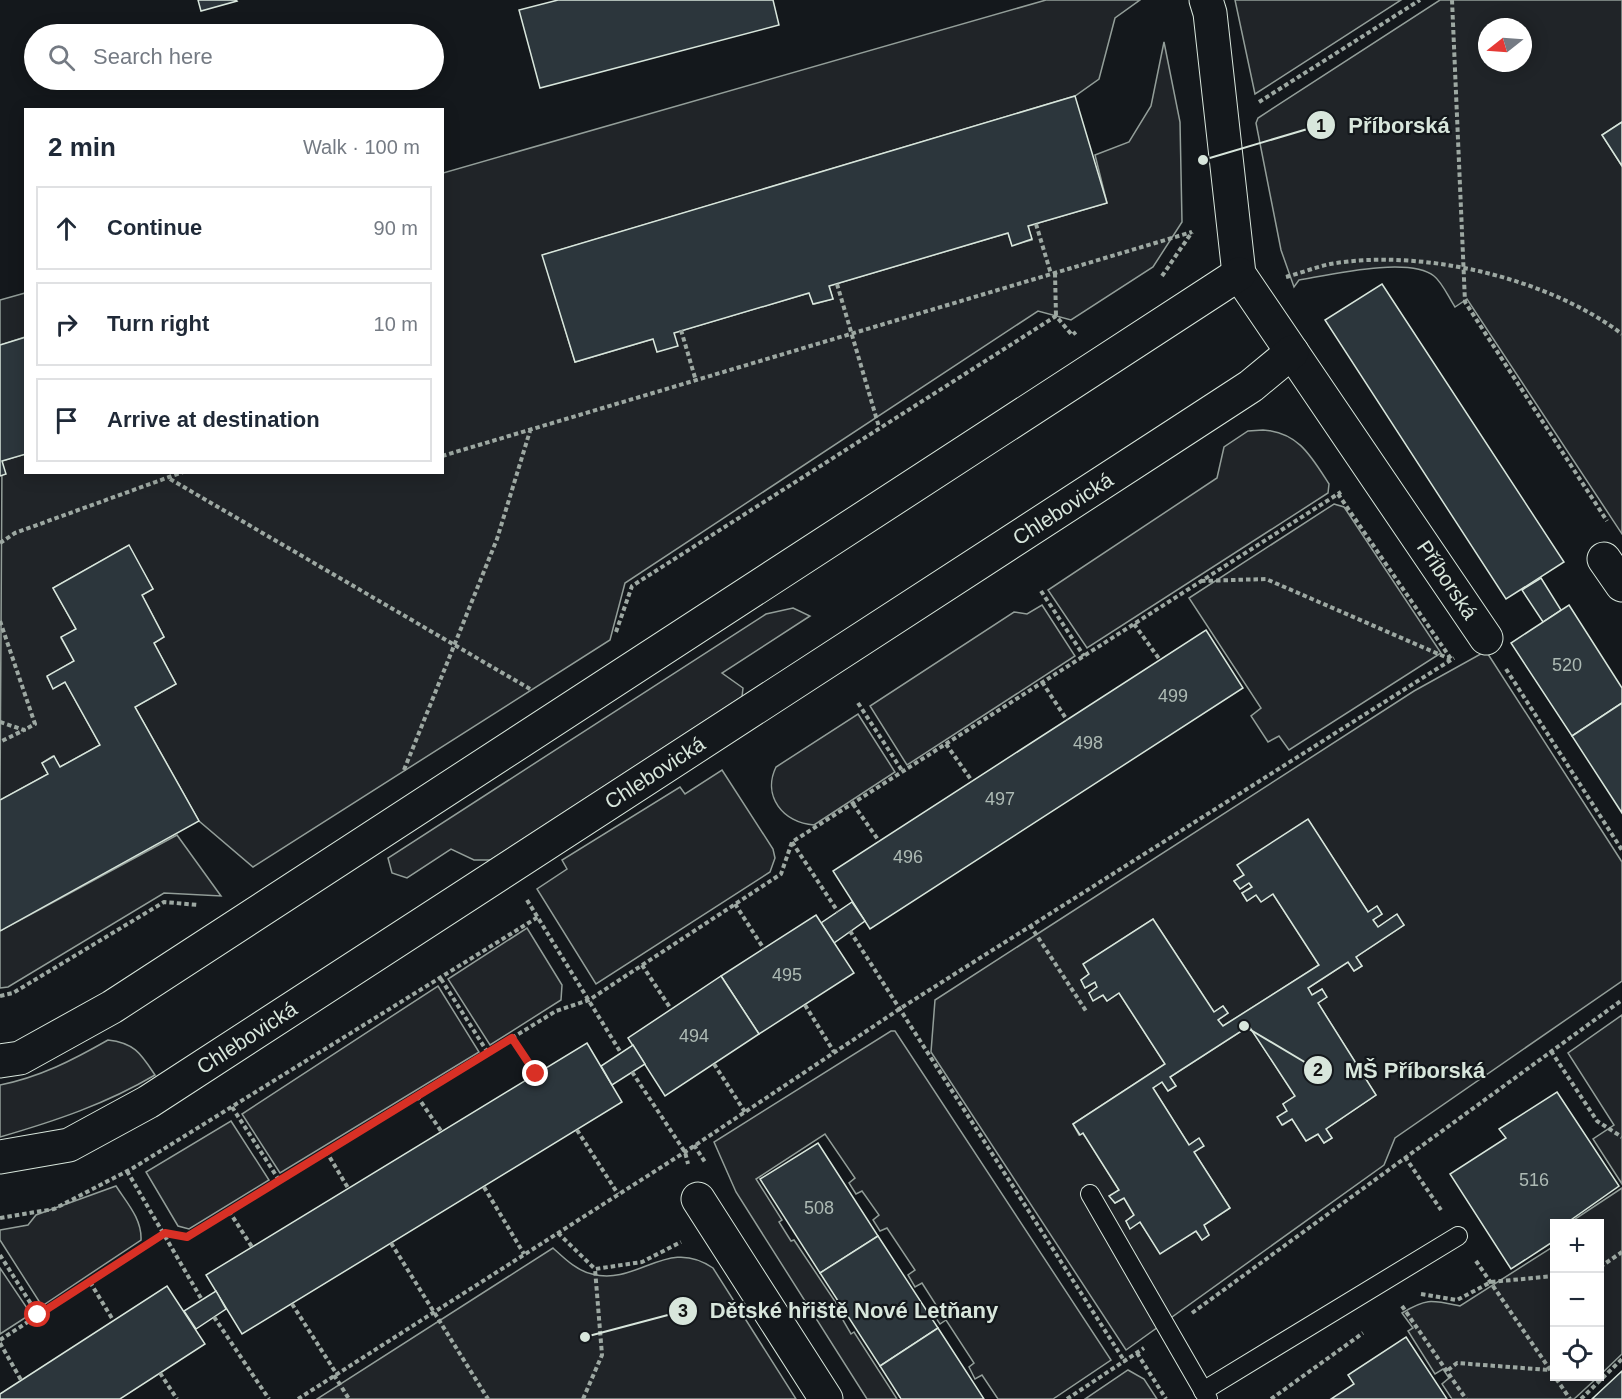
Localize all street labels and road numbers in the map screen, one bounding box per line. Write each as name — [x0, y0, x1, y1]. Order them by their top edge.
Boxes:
street label: Chlebovická — [1008, 468, 1117, 549]
street label: Příborská — [1413, 536, 1482, 624]
street label: Chlebovická — [600, 732, 709, 813]
street label: Chlebovická — [192, 997, 301, 1078]

